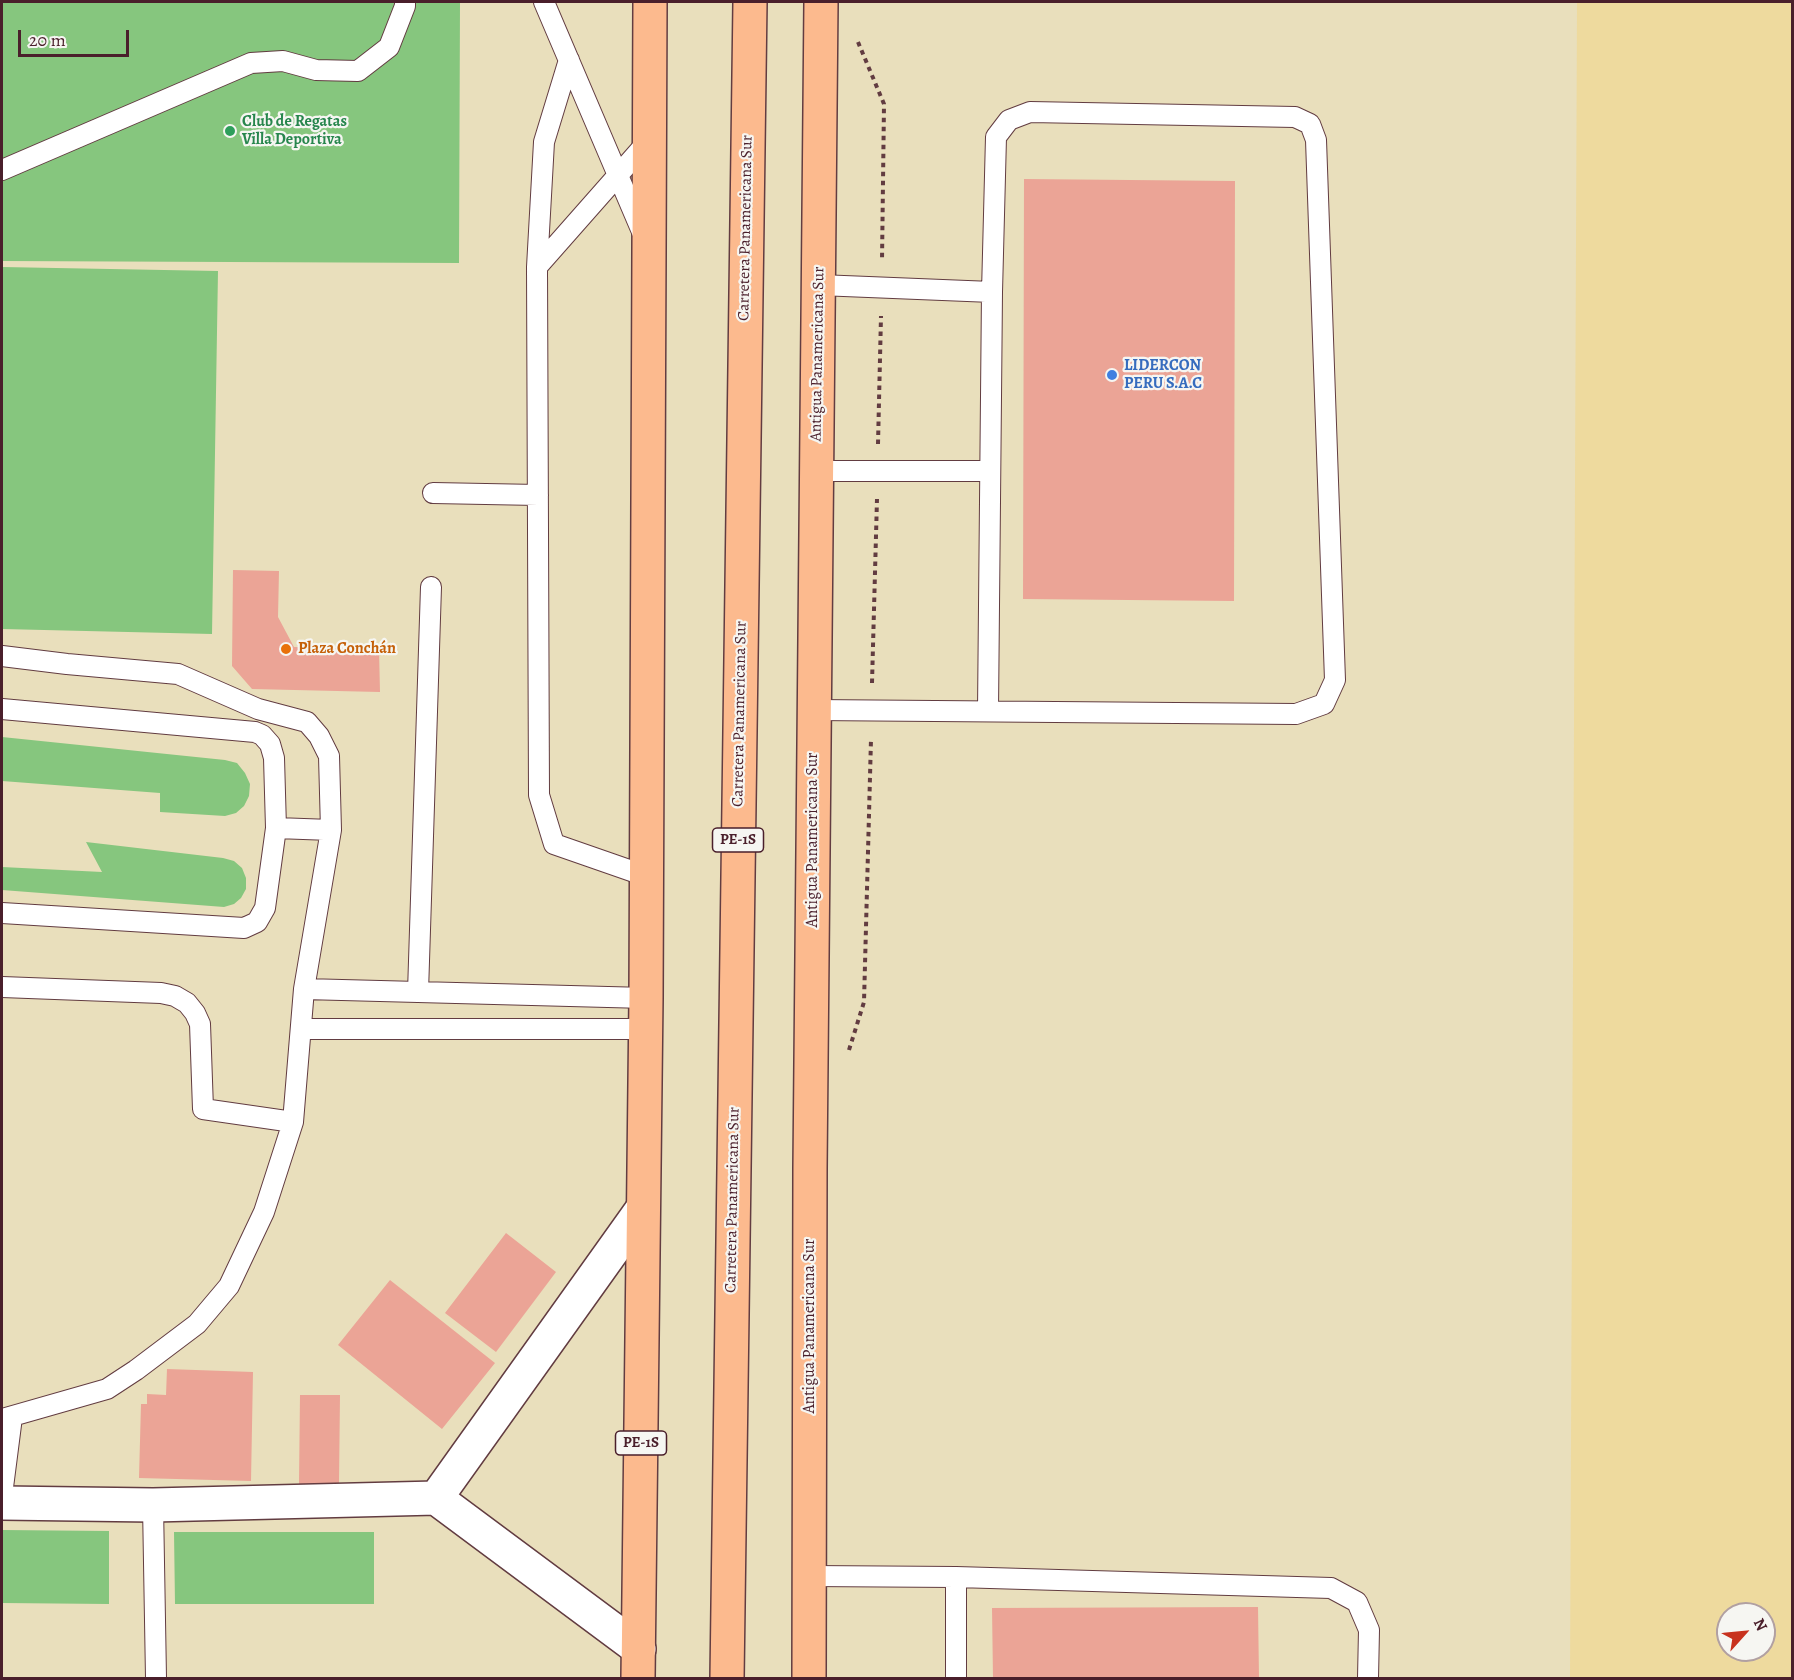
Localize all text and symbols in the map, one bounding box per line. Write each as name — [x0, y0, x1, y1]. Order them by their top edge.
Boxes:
scale bar — [21, 18, 132, 56]
text: 20 m — [29, 28, 66, 52]
place label: Club de Regatas Villa Deportiva — [242, 112, 347, 150]
marker: Club de Regatas Villa Deportiva — [223, 124, 237, 138]
street label: Carretera Panamericana Sur — [735, 135, 757, 321]
street label: Antigua Panamericana Sur — [807, 266, 829, 442]
place label: LIDERCON PERU S.A.C — [1124, 356, 1202, 394]
marker: LIDERCON PERU S.A.C — [1105, 368, 1119, 382]
street label: Carretera Panamericana Sur — [729, 621, 751, 807]
place label: Plaza Conchán — [298, 639, 396, 659]
marker: Plaza Conchán — [279, 642, 293, 656]
street label: Antigua Panamericana Sur — [803, 753, 823, 927]
road number: PE-1S — [712, 828, 764, 852]
street label: Carretera Panamericana Sur — [722, 1107, 744, 1293]
street label: Antigua Panamericana Sur — [800, 1239, 820, 1413]
road number: PE-1S — [616, 1431, 666, 1455]
north arrow — [1716, 1602, 1776, 1662]
text: N — [1748, 1615, 1773, 1635]

